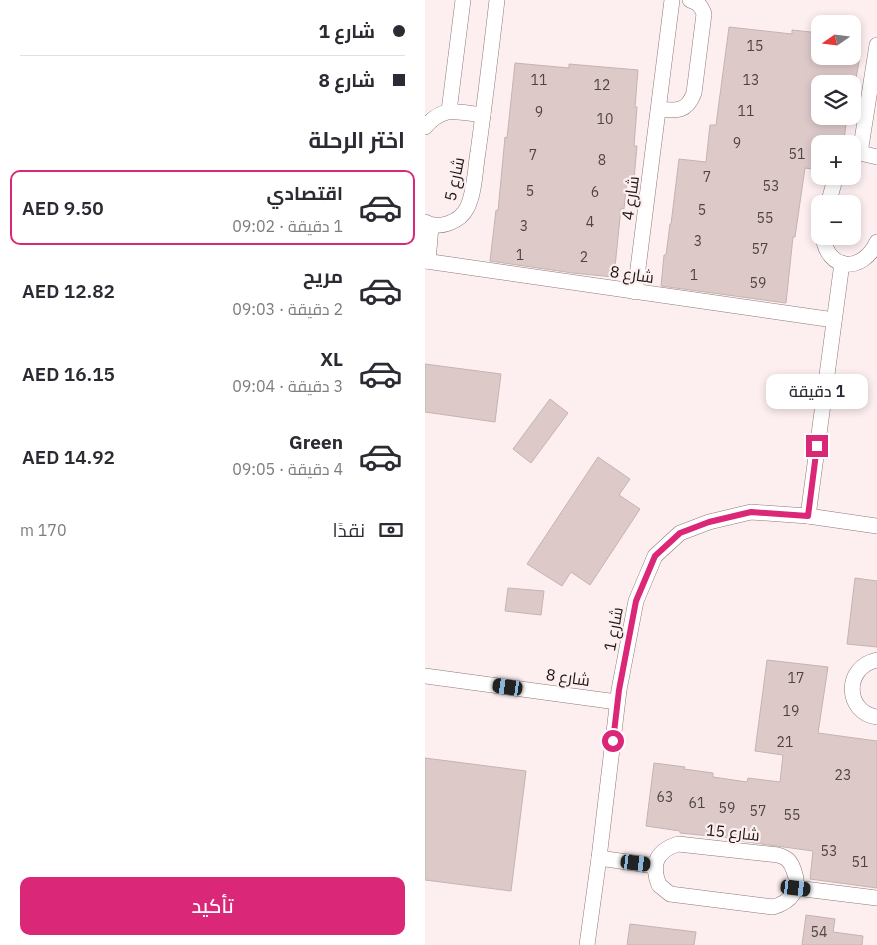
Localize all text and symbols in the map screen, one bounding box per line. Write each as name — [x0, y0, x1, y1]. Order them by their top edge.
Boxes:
north arrow — [811, 15, 861, 65]
map controls — [811, 15, 861, 245]
text: شارع 1 — [318, 19, 375, 43]
house number: 15 — [747, 37, 763, 55]
text: شارع 8 — [318, 68, 375, 92]
house number: 11 — [531, 71, 547, 89]
house number: 13 — [743, 71, 759, 89]
button: layers — [811, 75, 861, 125]
house number: 12 — [594, 76, 610, 94]
house number: 11 — [738, 102, 754, 120]
house number: 9 — [535, 103, 543, 121]
house number: 10 — [597, 110, 613, 128]
text: اختر الرحلة — [308, 125, 405, 154]
house number: 9 — [733, 134, 741, 152]
button: + — [811, 135, 861, 185]
house number: 51 — [789, 145, 805, 163]
house number: 7 — [529, 146, 537, 164]
house number: 8 — [598, 151, 606, 169]
street label: شارع 5 — [440, 155, 470, 203]
house number: 7 — [703, 168, 711, 186]
street label: شارع 4 — [617, 175, 645, 222]
house number: 53 — [763, 177, 779, 195]
text: اقتصادي — [267, 181, 343, 205]
house number: 5 — [526, 182, 534, 200]
house number: 6 — [591, 183, 599, 201]
icon: car — [358, 185, 403, 230]
button: − — [811, 195, 861, 245]
text: AED 9.50 — [22, 196, 104, 220]
house number: 5 — [698, 201, 706, 219]
house number: 55 — [757, 209, 773, 227]
house number: 4 — [586, 213, 594, 231]
text: 1 دقيقة · 09:02 — [232, 216, 343, 236]
house number: 3 — [520, 217, 528, 235]
house number: 3 — [694, 232, 702, 250]
house number: 57 — [752, 240, 768, 258]
house number: 1 — [516, 246, 524, 264]
house number: 2 — [580, 248, 588, 266]
street label: شارع 8 — [608, 261, 655, 289]
text: مريح — [303, 264, 343, 288]
house number: 1 — [690, 266, 698, 284]
icon: car — [358, 268, 403, 313]
house number: 59 — [750, 274, 766, 292]
text: AED 12.82 — [22, 279, 115, 303]
text: 2 دقيقة · 09:03 — [232, 299, 343, 319]
text: XL — [320, 347, 343, 371]
icon: car — [358, 351, 403, 396]
text: AED 16.15 — [22, 362, 115, 386]
callout: 1 دقيقة — [766, 374, 868, 408]
text: 3 دقيقة · 09:04 — [232, 376, 343, 396]
text: 1 دقيقة — [789, 381, 845, 401]
text: Green — [289, 430, 343, 454]
icon: car — [358, 434, 403, 479]
route end — [806, 435, 828, 457]
text: AED 14.92 — [22, 445, 115, 469]
text: 4 دقيقة · 09:05 — [232, 459, 343, 479]
icon: cash — [377, 516, 405, 544]
text: نقدًا — [333, 518, 365, 542]
text: 170 m — [20, 520, 67, 540]
street label: شارع 1 — [599, 605, 629, 653]
street label: شارع 8 — [544, 664, 591, 692]
house number: 17 — [788, 669, 804, 687]
car — [492, 677, 523, 697]
house number: 19 — [783, 702, 799, 720]
route start — [602, 730, 624, 752]
house number: 21 — [777, 733, 793, 751]
house number: 23 — [835, 766, 851, 784]
house number: 63 — [657, 788, 673, 806]
house number: 61 — [689, 794, 705, 812]
house number: 59 — [719, 799, 735, 817]
house number: 57 — [750, 802, 766, 820]
house number: 55 — [784, 806, 800, 824]
street label: شارع 15 — [705, 819, 761, 847]
house number: 53 — [821, 842, 837, 860]
house number: 51 — [852, 853, 868, 871]
car — [620, 854, 651, 872]
button: تأكيد — [20, 877, 405, 935]
car — [780, 879, 811, 897]
house number: 54 — [811, 923, 827, 941]

